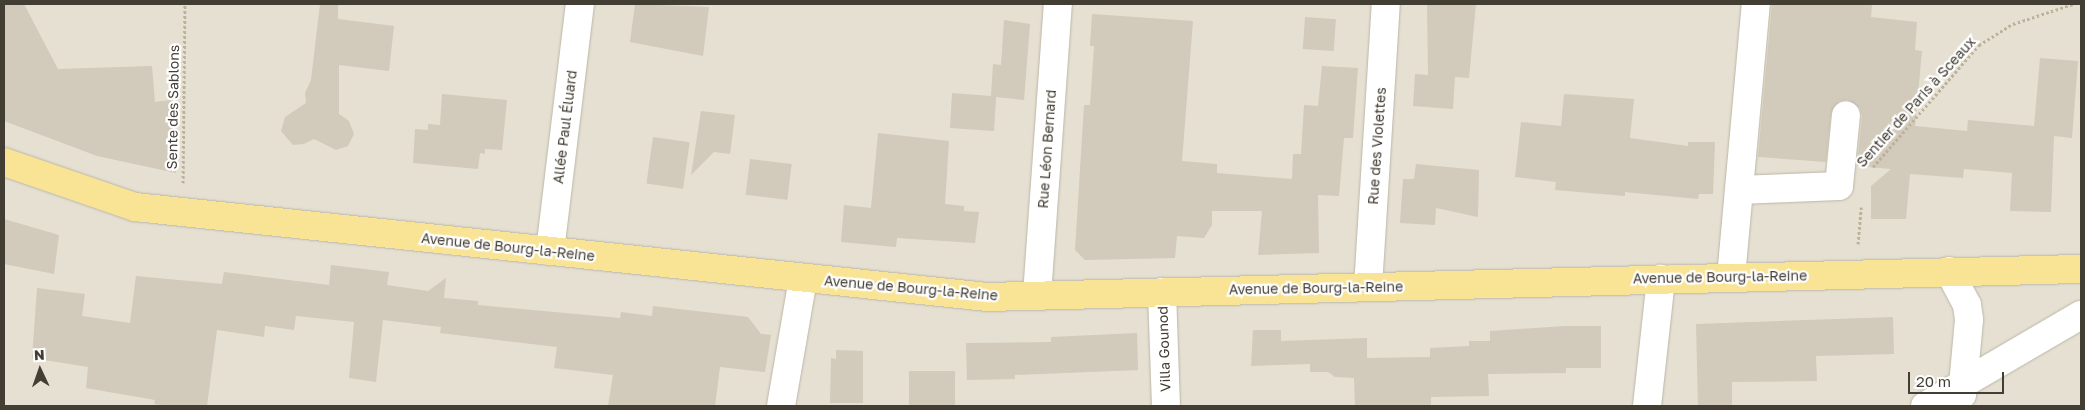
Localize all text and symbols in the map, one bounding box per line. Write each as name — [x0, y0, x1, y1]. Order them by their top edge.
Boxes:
street label: Sentier de Paris à Sceaux — [1853, 33, 1979, 171]
street label: Sente des Sablons — [164, 45, 182, 169]
street label: Allée Paul Éluard — [550, 69, 580, 185]
street label: Rue des Violettes — [1365, 87, 1389, 205]
street label: Rue Léon Bernard — [1034, 89, 1060, 209]
street label: Avenue de Bourg-la-Reine — [420, 230, 596, 264]
street label: Avenue de Bourg-la-Reine — [1633, 267, 1807, 287]
street label: Avenue de Bourg-la-Reine — [823, 272, 999, 304]
street label: Avenue de Bourg-la-Reine — [1229, 278, 1403, 298]
street label: Villa Gounod — [1154, 306, 1174, 392]
north arrow — [15, 345, 65, 395]
text: N — [33, 346, 45, 363]
scale bar — [1910, 362, 2006, 394]
text: 20 m — [1916, 372, 1951, 390]

